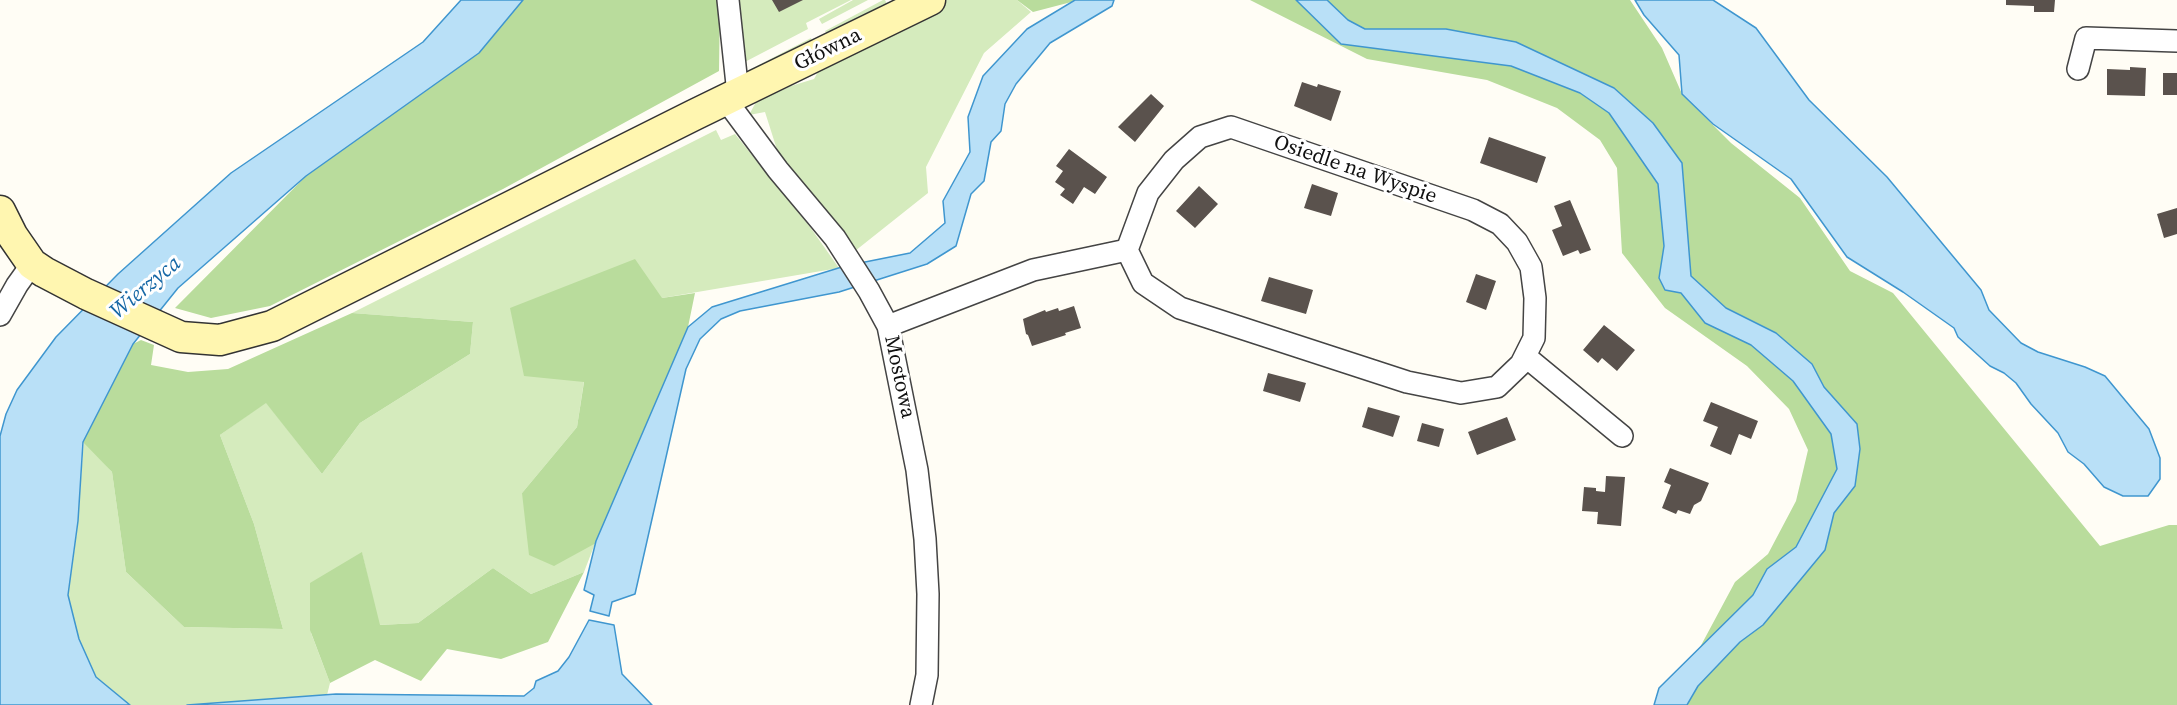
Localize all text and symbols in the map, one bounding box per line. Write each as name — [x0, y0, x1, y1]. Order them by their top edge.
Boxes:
street label: Główna — [790, 23, 866, 77]
street label: Osiedle na Wyspie — [1270, 130, 1440, 210]
water label: Wierzyca — [105, 251, 187, 325]
street label: Mostowa — [878, 333, 920, 421]

